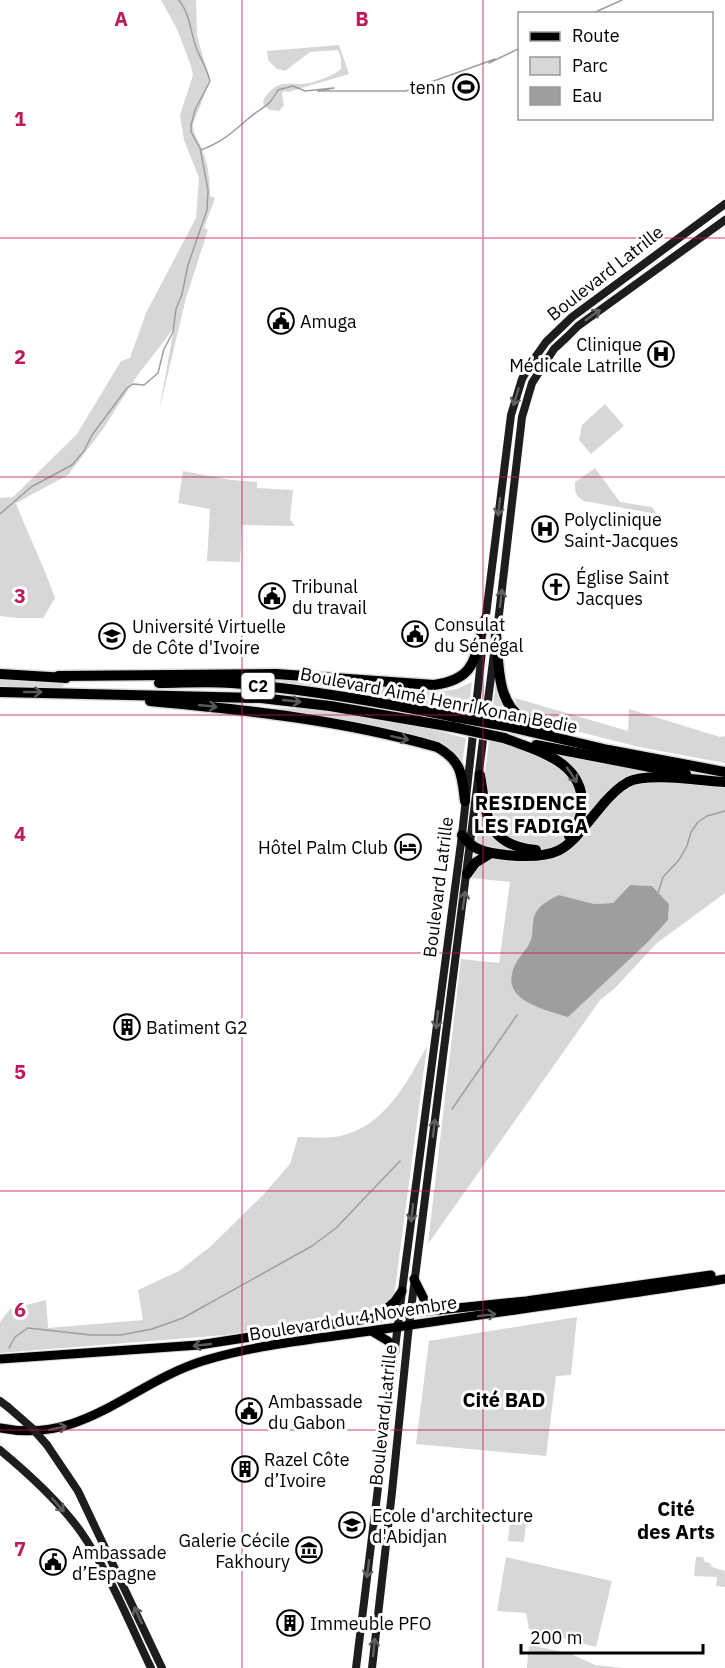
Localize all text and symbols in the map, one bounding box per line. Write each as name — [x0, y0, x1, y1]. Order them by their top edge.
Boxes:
text: A — [114, 5, 128, 32]
text: B — [355, 5, 369, 32]
legend — [518, 12, 713, 120]
text: Route — [572, 24, 620, 47]
text: Parc — [572, 54, 608, 77]
sports icon: tenn — [451, 72, 481, 102]
place label: tenn — [409, 76, 446, 99]
text: Eau — [572, 84, 602, 107]
text: 1 — [14, 105, 26, 132]
street label: Boulevard Latrille — [542, 220, 668, 326]
public building icon: Amuga — [266, 306, 296, 336]
one-way arrow — [585, 309, 601, 321]
place label: Amuga — [300, 310, 357, 333]
place label: Clinique Médicale Latrille — [509, 333, 642, 377]
hospital icon: Clinique Médicale Latrille — [646, 339, 676, 369]
text: 2 — [14, 343, 26, 370]
one-way arrow — [510, 387, 521, 406]
one-way arrow — [493, 497, 504, 517]
place label: Polyclinique Saint-Jacques — [564, 508, 678, 552]
hospital icon: Polyclinique Saint-Jacques — [530, 514, 560, 544]
place label: Église Saint Jacques — [576, 566, 669, 610]
church icon: Église Saint Jacques — [541, 572, 571, 602]
place label: Tribunal du travail — [292, 575, 367, 619]
public building icon: Tribunal du travail — [257, 581, 287, 611]
text: 3 — [14, 582, 26, 609]
one-way arrow — [495, 589, 506, 609]
place label: Consulat du Sénégal — [434, 613, 523, 657]
place label: Université Virtuelle de Côte d'Ivoire — [132, 615, 286, 659]
public building icon: Consulat du Sénégal — [400, 619, 430, 649]
school or university icon: Université Virtuelle de Côte d'Ivoire — [97, 621, 127, 651]
street label: Boulevard Aimé Henri Konan Bedie — [298, 662, 580, 738]
road number: C2 — [242, 673, 274, 699]
one-way arrow — [22, 686, 42, 698]
one-way arrow — [282, 696, 302, 707]
one-way arrow — [197, 701, 217, 712]
one-way arrow — [390, 733, 409, 744]
one-way arrow — [566, 766, 578, 782]
district label: RESIDENCE LES FADIGA — [474, 789, 588, 839]
street label: Boulevard Latrille — [418, 815, 458, 959]
text: 4 — [14, 820, 26, 847]
hotel icon: Hôtel Palm Club — [393, 832, 423, 862]
place label: Hôtel Palm Club — [258, 836, 388, 859]
one-way arrow — [458, 891, 469, 911]
one-way arrow — [432, 1009, 443, 1029]
building icon: Batiment G2 — [112, 1012, 142, 1042]
place label: Batiment G2 — [146, 1016, 248, 1039]
text: 5 — [14, 1058, 26, 1085]
one-way arrow — [428, 1119, 439, 1139]
one-way arrow — [407, 1203, 418, 1222]
street label: Boulevard du 4 Novembre — [248, 1290, 459, 1346]
text: 6 — [14, 1296, 26, 1323]
one-way arrow — [477, 1309, 497, 1320]
one-way arrow — [192, 1339, 212, 1350]
street label: Boulevard Latrille — [364, 1343, 402, 1487]
district label: Cité BAD — [463, 1386, 545, 1413]
place label: Ambassade du Gabon — [268, 1390, 363, 1434]
public building icon: Ambassade du Gabon — [234, 1396, 264, 1426]
one-way arrow — [48, 1421, 67, 1433]
place label: Razel Côte d’Ivoire — [264, 1448, 350, 1492]
building icon: Razel Côte d’Ivoire — [230, 1454, 260, 1484]
district label: Cité des Arts — [637, 1495, 715, 1545]
one-way arrow — [51, 1497, 65, 1512]
place label: Ecole d'architecture d'Abidjan — [372, 1504, 533, 1548]
school or university icon: Ecole d'architecture d'Abidjan — [337, 1510, 367, 1540]
place label: Galerie Cécile Fakhoury — [178, 1529, 290, 1573]
text: 7 — [14, 1535, 26, 1562]
museum icon: Galerie Cécile Fakhoury — [294, 1535, 324, 1565]
place label: Ambassade d’Espagne — [72, 1541, 167, 1585]
public building icon: Ambassade d’Espagne — [38, 1547, 68, 1577]
one-way arrow — [363, 1559, 374, 1579]
one-way arrow — [131, 1606, 142, 1624]
building icon: Immeuble PFO — [275, 1608, 305, 1638]
place label: Immeuble PFO — [310, 1612, 432, 1635]
scale bar — [521, 1617, 702, 1655]
text: 200 m — [530, 1626, 582, 1649]
one-way arrow — [369, 1638, 380, 1657]

